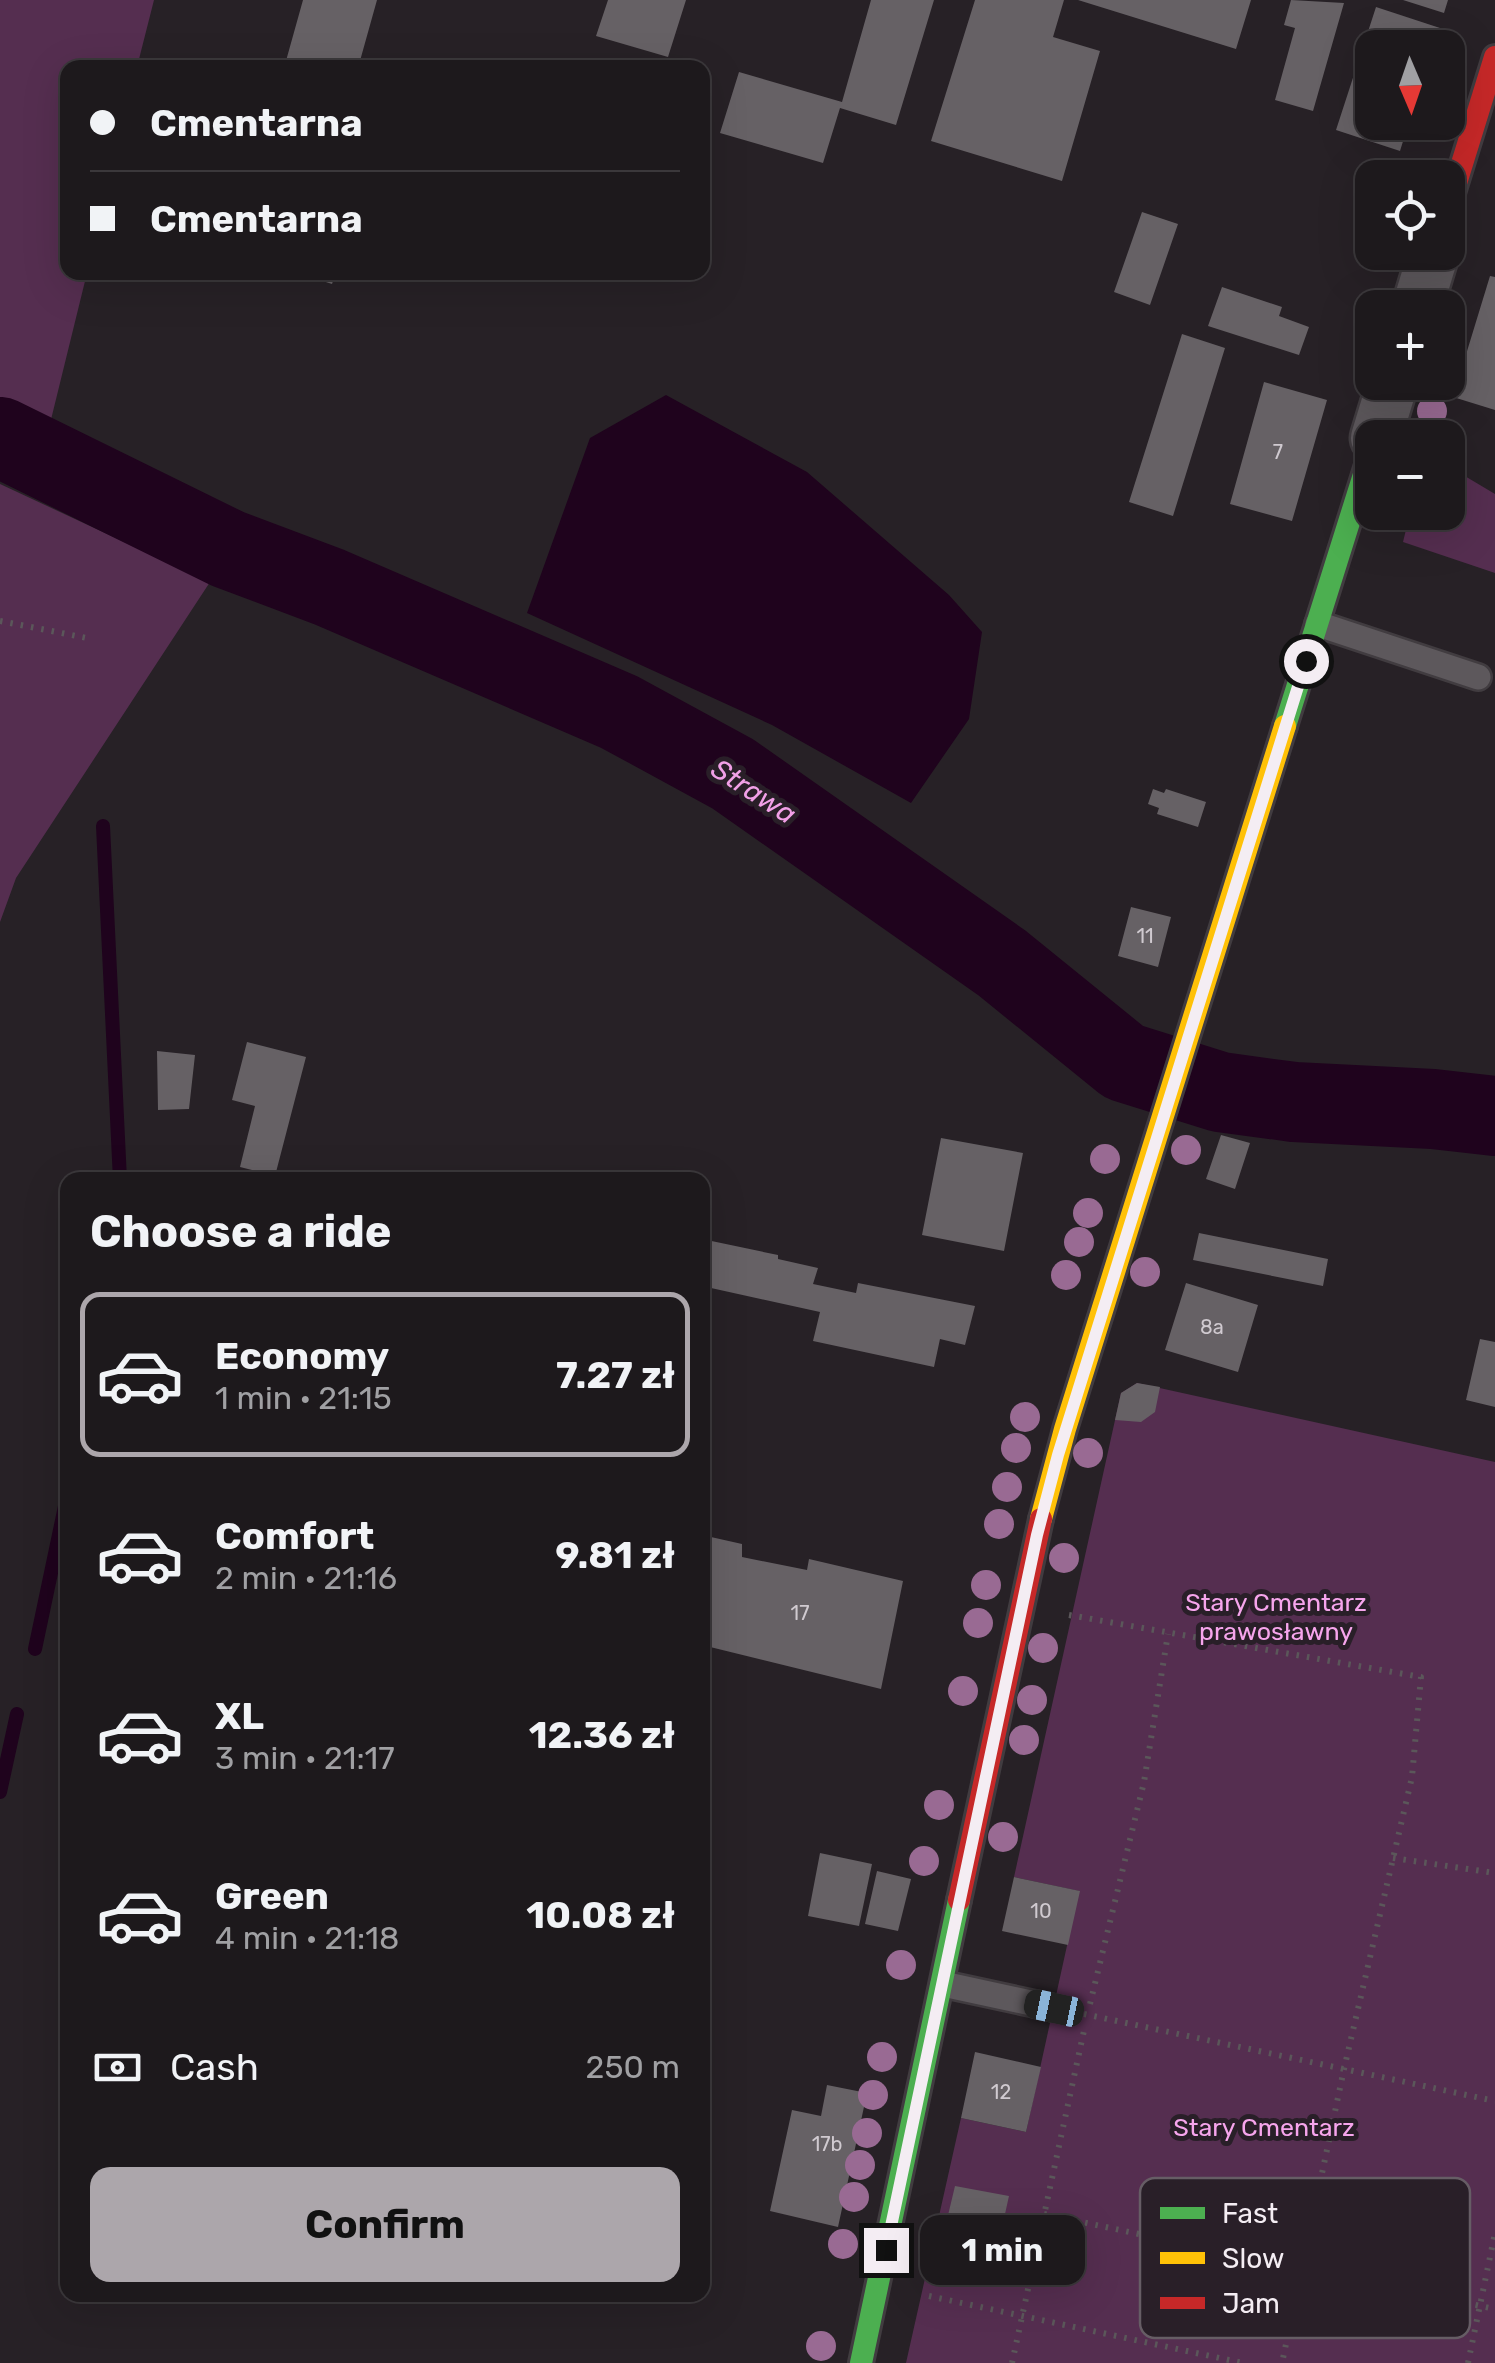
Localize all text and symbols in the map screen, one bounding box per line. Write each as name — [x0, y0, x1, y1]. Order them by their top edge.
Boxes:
north arrow — [1355, 30, 1465, 140]
map controls — [1355, 30, 1465, 530]
text: Cmentarna — [150, 100, 363, 146]
button: locate — [1355, 160, 1465, 270]
text: Cmentarna — [150, 196, 363, 242]
button: + — [1355, 290, 1465, 400]
button: − — [1355, 420, 1465, 530]
house number: 7 — [1273, 440, 1283, 464]
route start — [1284, 639, 1329, 684]
water label: Strawa — [705, 752, 802, 831]
house number: 11 — [1136, 924, 1154, 948]
text: Choose a ride — [90, 1205, 392, 1258]
house number: 8a — [1200, 1315, 1224, 1339]
icon: car — [95, 1330, 185, 1420]
text: Economy — [215, 1333, 389, 1379]
text: 7.27 zł — [556, 1352, 675, 1398]
text: 1 min · 21:15 — [215, 1379, 392, 1417]
icon: car — [95, 1510, 185, 1600]
text: Comfort — [215, 1513, 374, 1559]
text: 9.81 zł — [555, 1532, 675, 1578]
text: 2 min · 21:16 — [215, 1559, 397, 1597]
park label: Stary Cmentarz prawosławny — [1185, 1588, 1367, 1646]
house number: 17 — [791, 1601, 809, 1625]
icon: car — [95, 1690, 185, 1780]
text: XL — [215, 1693, 264, 1739]
text: 12.36 zł — [529, 1712, 675, 1758]
text: 3 min · 21:17 — [215, 1739, 395, 1777]
icon: car — [95, 1870, 185, 1960]
text: Green — [215, 1873, 329, 1919]
text: 10.08 zł — [526, 1892, 675, 1938]
house number: 10 — [1030, 1899, 1052, 1923]
text: 4 min · 21:18 — [215, 1919, 399, 1957]
car — [1022, 1987, 1086, 2029]
icon: cash — [90, 2040, 145, 2095]
text: Cash — [170, 2044, 259, 2090]
text: 250 m — [586, 2048, 680, 2086]
house number: 12 — [991, 2080, 1011, 2104]
park label: Stary Cmentarz — [1173, 2113, 1355, 2142]
house number: 17b — [812, 2132, 842, 2156]
button: Confirm — [90, 2167, 680, 2282]
legend — [1140, 2178, 1470, 2338]
text: Fast — [1222, 2197, 1278, 2230]
callout: 1 min — [921, 2215, 1086, 2285]
route end — [864, 2228, 909, 2273]
text: 1 min — [962, 2231, 1043, 2269]
text: Slow — [1222, 2242, 1284, 2275]
text: Jam — [1222, 2287, 1280, 2320]

